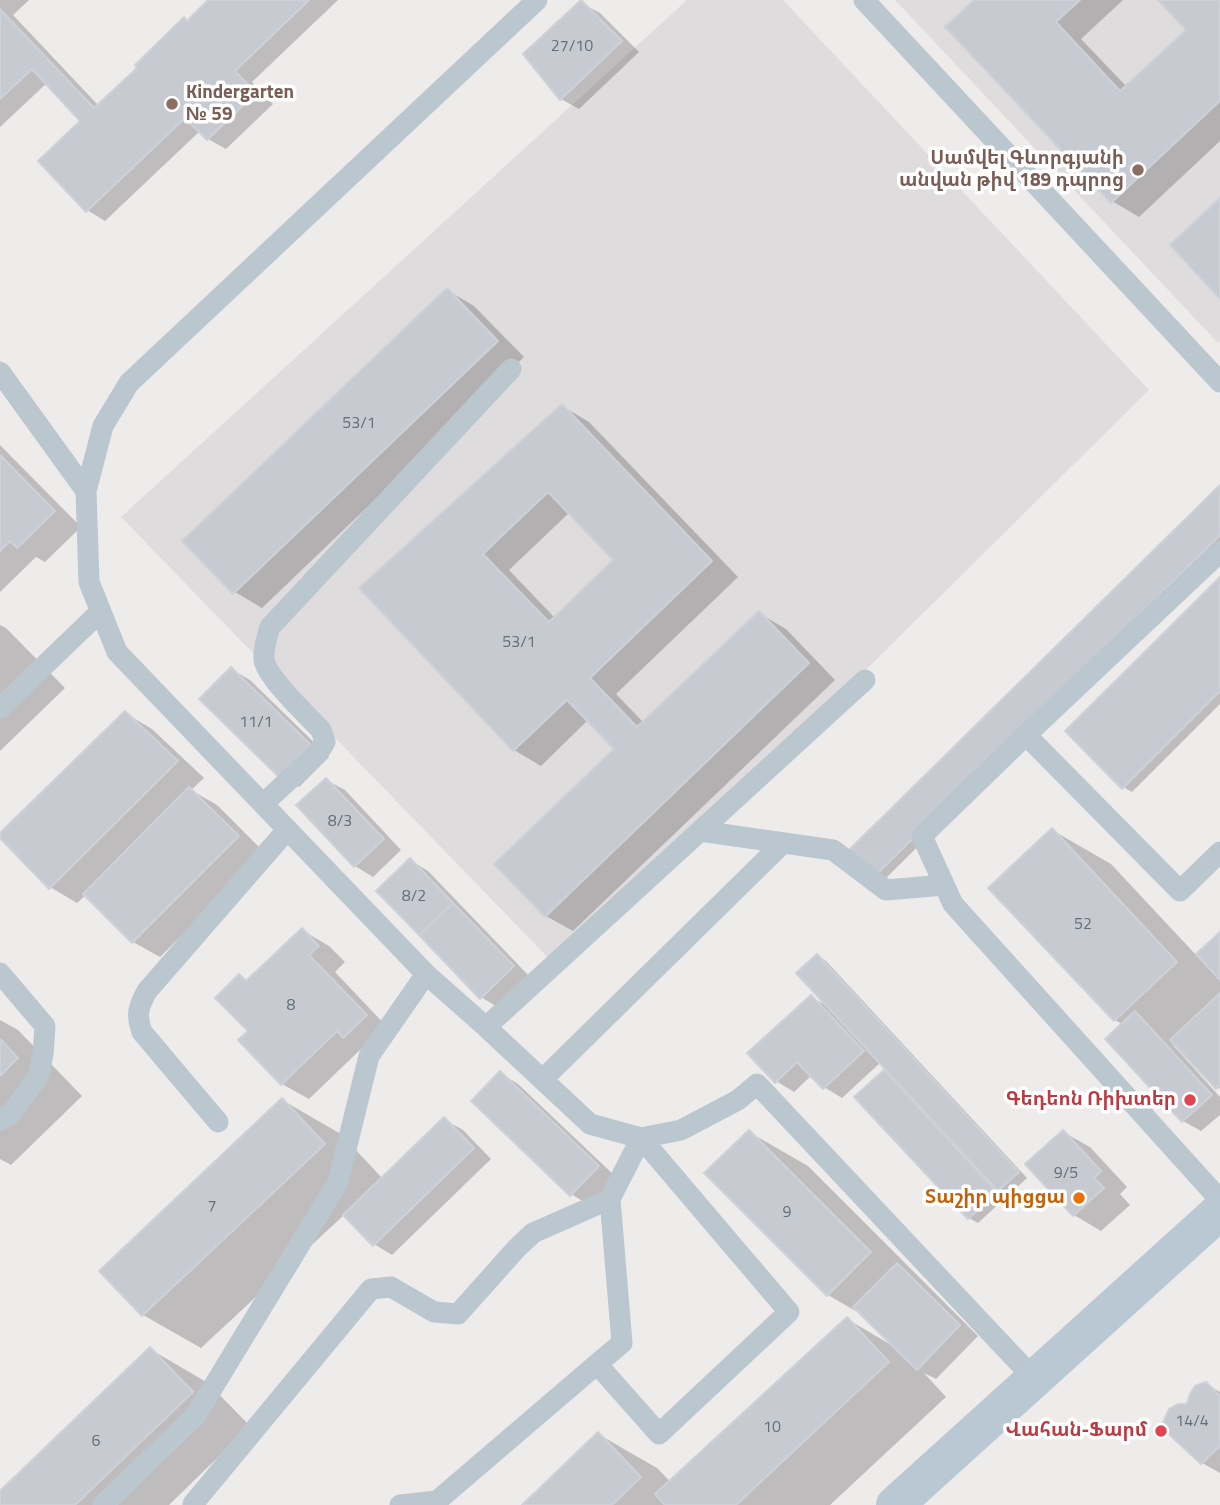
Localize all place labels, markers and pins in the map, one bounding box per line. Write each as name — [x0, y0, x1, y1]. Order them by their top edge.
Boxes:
place label: Kindergarten № 59 — [186, 82, 294, 126]
marker: Kindergarten № 59 — [164, 96, 180, 112]
place label: Սամվել Գևորգյանի անվան թիվ 189 դպրոց — [899, 148, 1124, 192]
marker: Սամվել Գևորգյանի անվան թիվ 189 դպրոց — [1130, 162, 1146, 178]
place label: Գեդեոն Ռիխտեր — [1006, 1089, 1176, 1111]
marker: Գեդեոն Ռիխտեր — [1182, 1092, 1198, 1108]
place label: Տաշիր պիցցա — [925, 1187, 1065, 1209]
marker: Տաշիր պիցցա — [1071, 1190, 1087, 1206]
place label: Վահան-Ֆարմ — [1005, 1420, 1147, 1442]
marker: Վահան-Ֆարմ — [1153, 1423, 1169, 1439]

